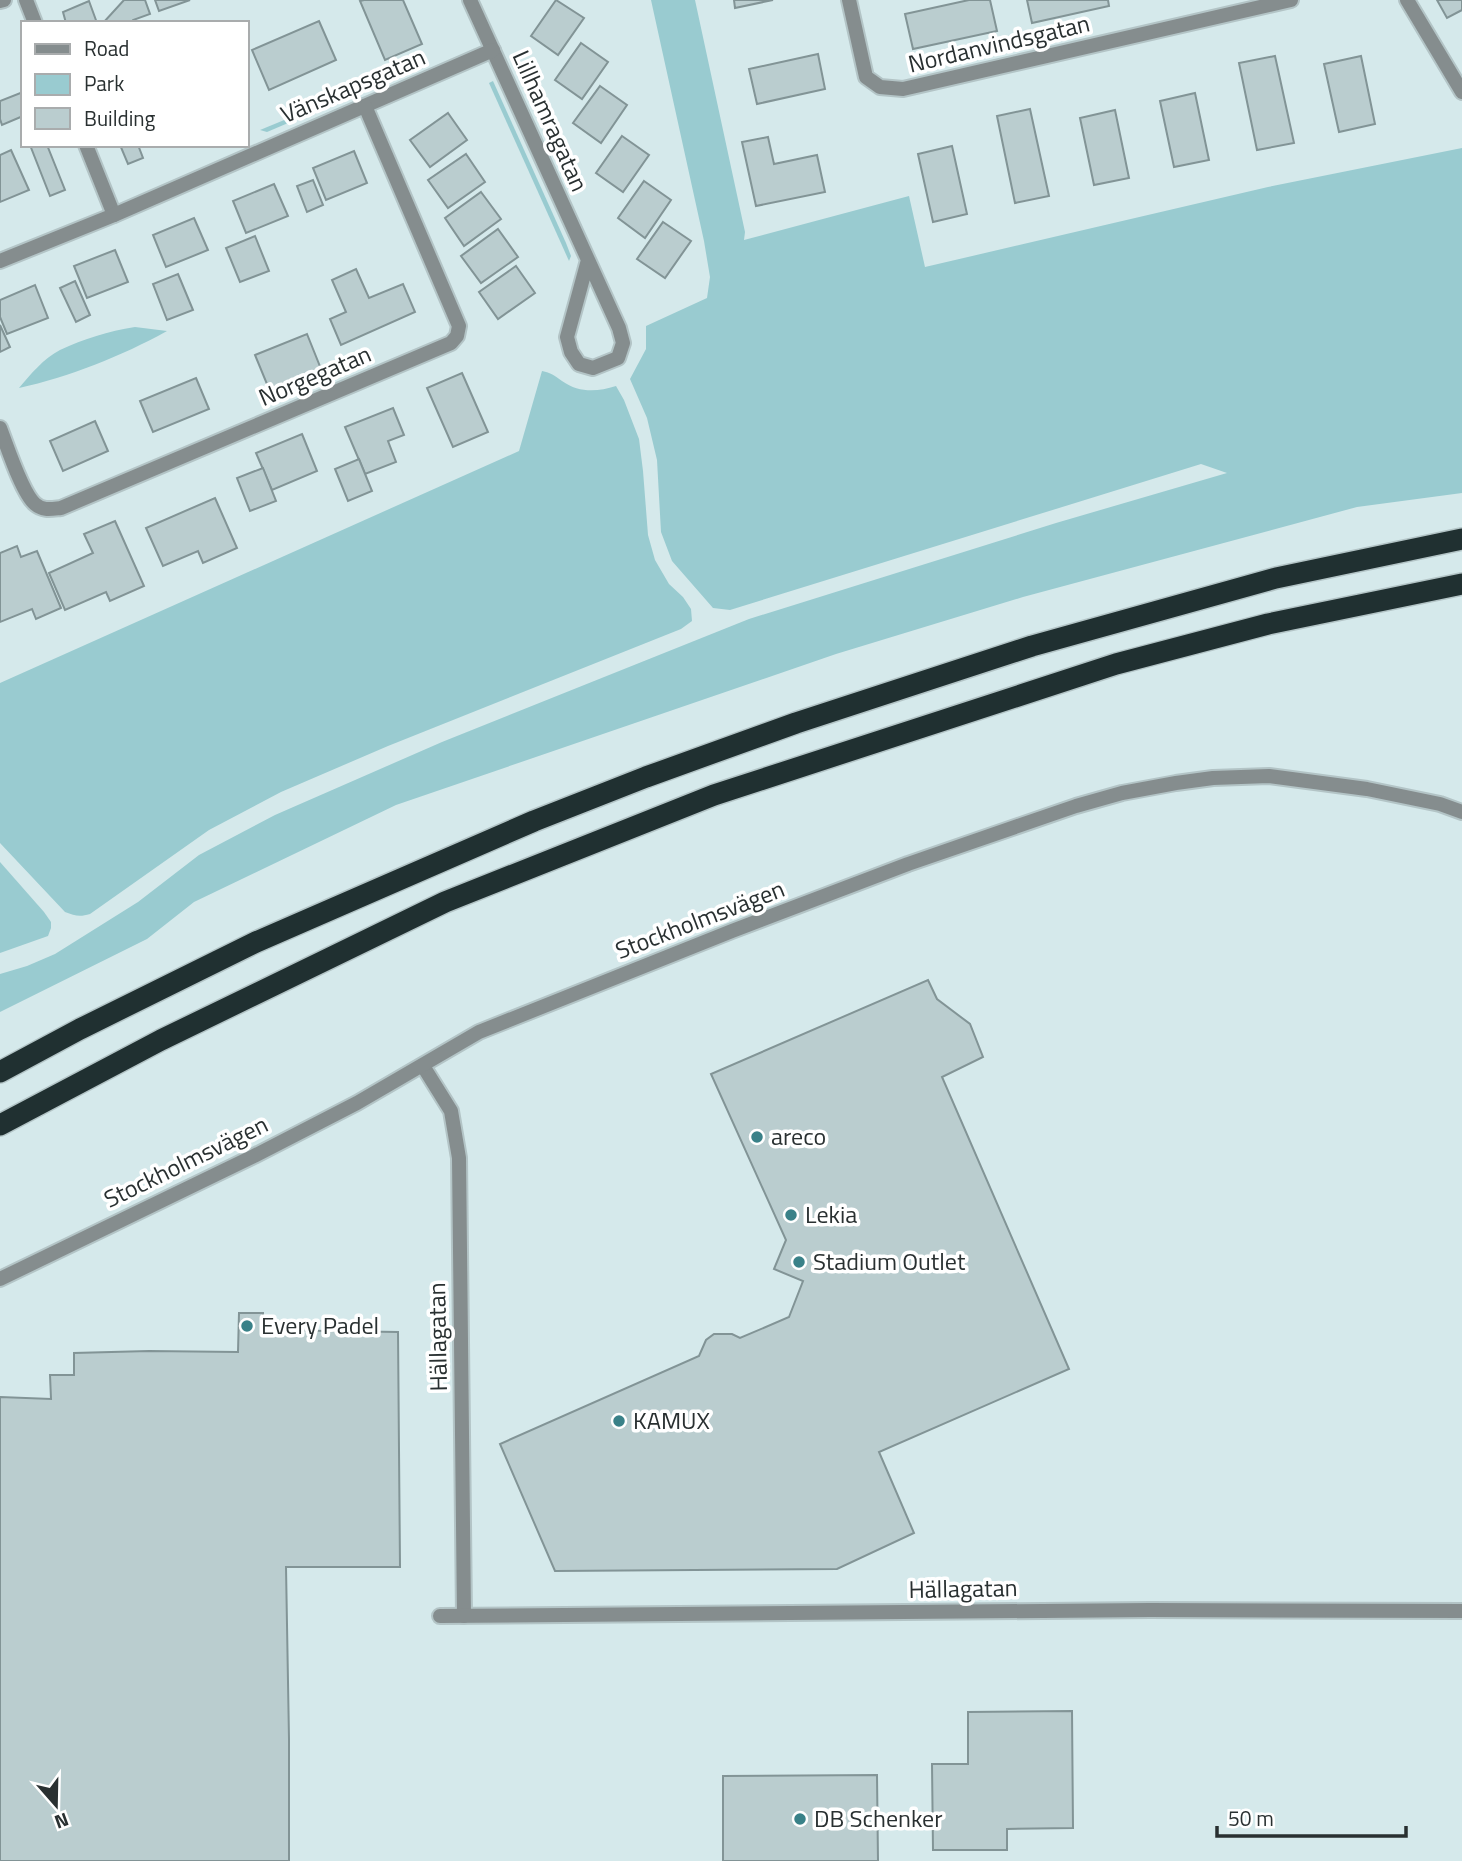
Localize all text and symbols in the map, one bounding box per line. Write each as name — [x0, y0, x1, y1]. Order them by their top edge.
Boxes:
street label: Nordanvindsgatan — [904, 5, 1093, 81]
legend — [21, 21, 248, 147]
text: Road — [84, 32, 129, 64]
street label: Vänskapsgatan — [275, 38, 431, 132]
street label: Lillhamragatan — [504, 44, 598, 197]
text: Park — [84, 67, 124, 99]
text: Building — [84, 102, 156, 134]
street label: Norgegatan — [253, 335, 376, 415]
street label: Stockholmsvägen — [610, 870, 790, 968]
street label: Stockholmsvägen — [97, 1106, 274, 1216]
place label: areco — [771, 1118, 826, 1154]
marker: areco — [749, 1129, 765, 1145]
place label: Lekia — [805, 1196, 857, 1232]
marker: Lekia — [783, 1207, 799, 1223]
place label: Stadium Outlet — [813, 1243, 966, 1279]
marker: Stadium Outlet — [791, 1254, 807, 1270]
street label: Hällagatan — [418, 1282, 456, 1392]
place label: Every Padel — [261, 1307, 379, 1343]
marker: Every Padel — [239, 1318, 255, 1334]
place label: KAMUX — [633, 1402, 710, 1438]
marker: KAMUX — [611, 1413, 627, 1429]
street label: Hällagatan — [908, 1569, 1018, 1607]
north arrow — [21, 1770, 91, 1840]
scale bar — [1217, 1794, 1406, 1838]
place label: DB Schenker — [814, 1800, 943, 1836]
text: 50 m — [1228, 1802, 1274, 1834]
text: N — [51, 1806, 73, 1837]
marker: DB Schenker — [792, 1811, 808, 1827]

